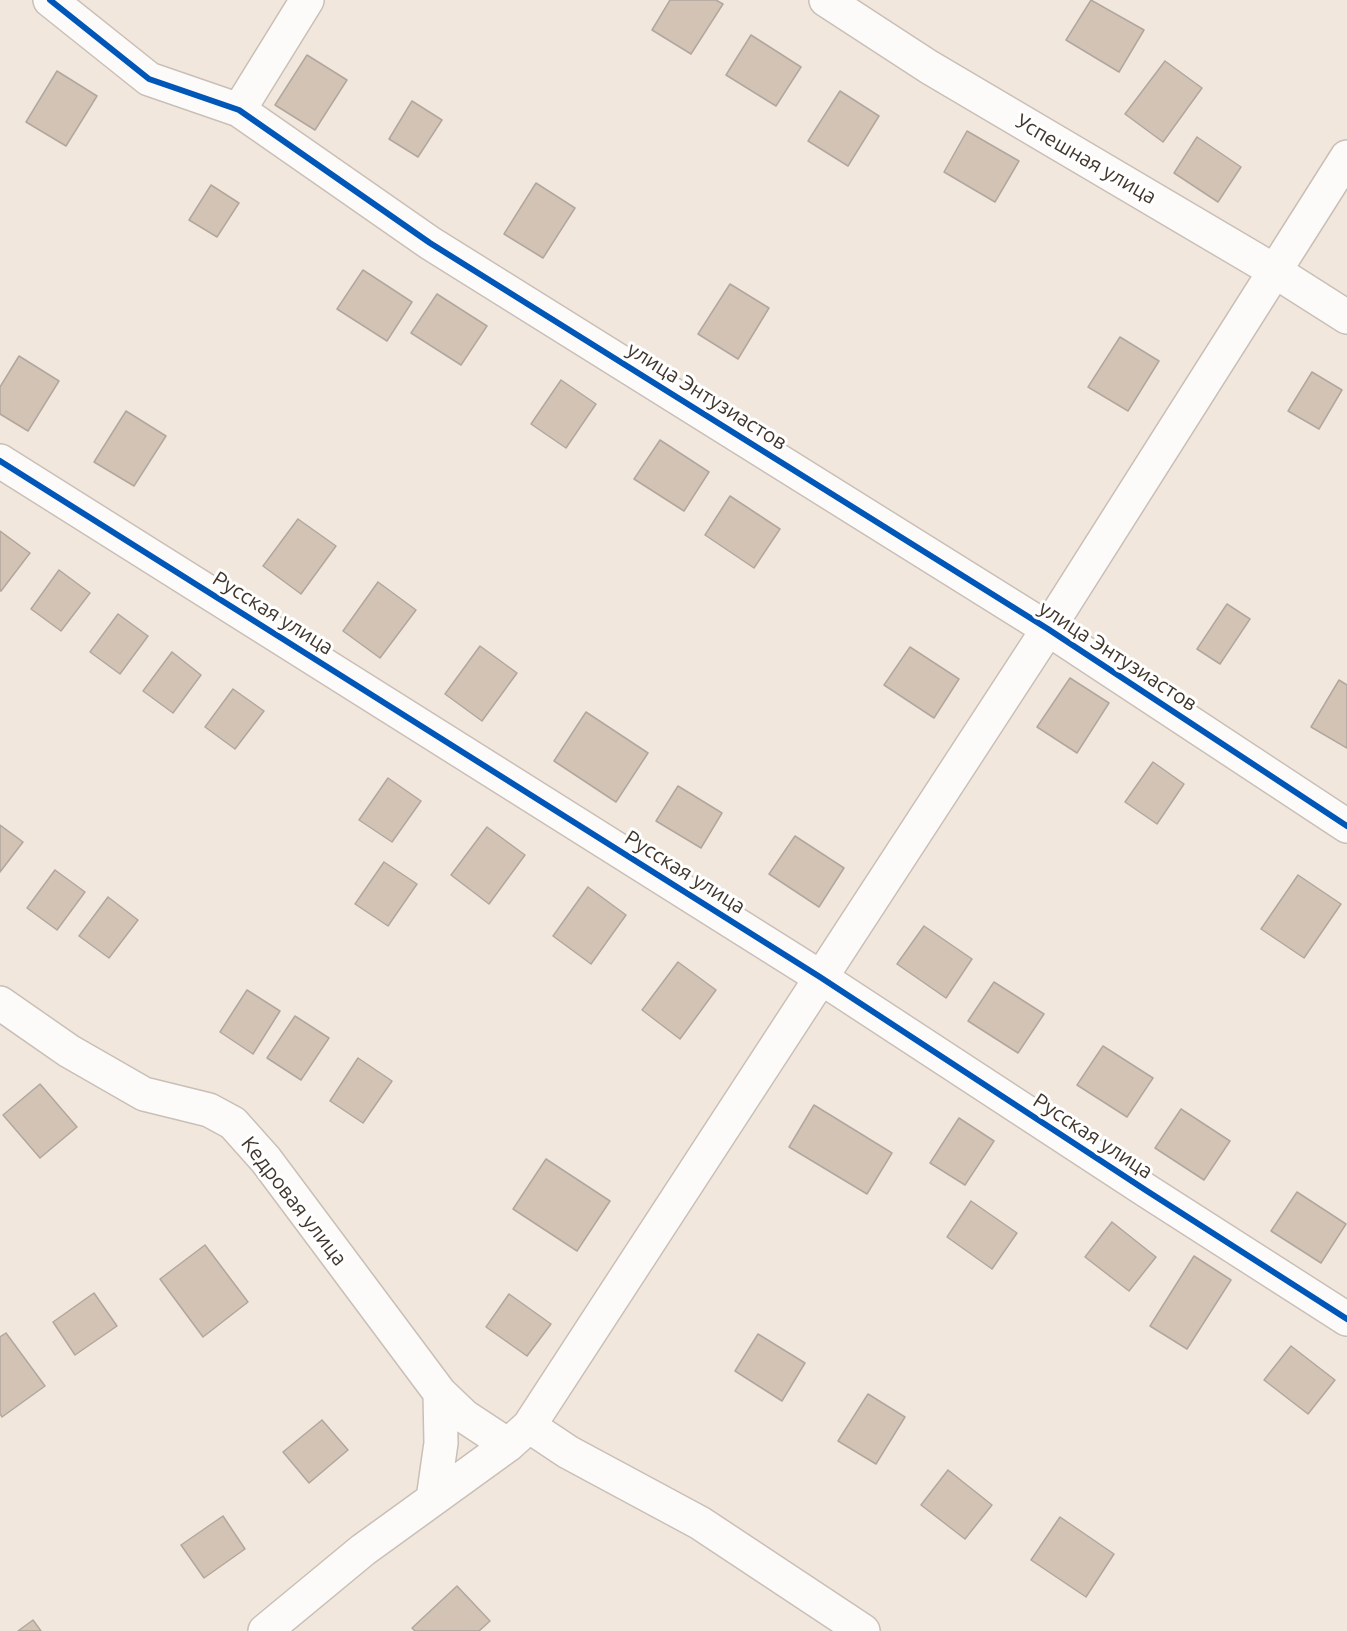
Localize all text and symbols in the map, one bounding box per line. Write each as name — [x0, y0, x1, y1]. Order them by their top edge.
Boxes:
street label: Успешная улица — [1011, 109, 1161, 209]
street label: улица Энтузиастов — [622, 337, 792, 455]
street label: Русская улица — [208, 566, 338, 660]
street label: улица Энтузиастов — [1034, 595, 1202, 717]
street label: Русская улица — [620, 825, 750, 919]
street label: Русская улица — [1028, 1088, 1158, 1184]
street label: Кедровая улица — [236, 1131, 352, 1271]

